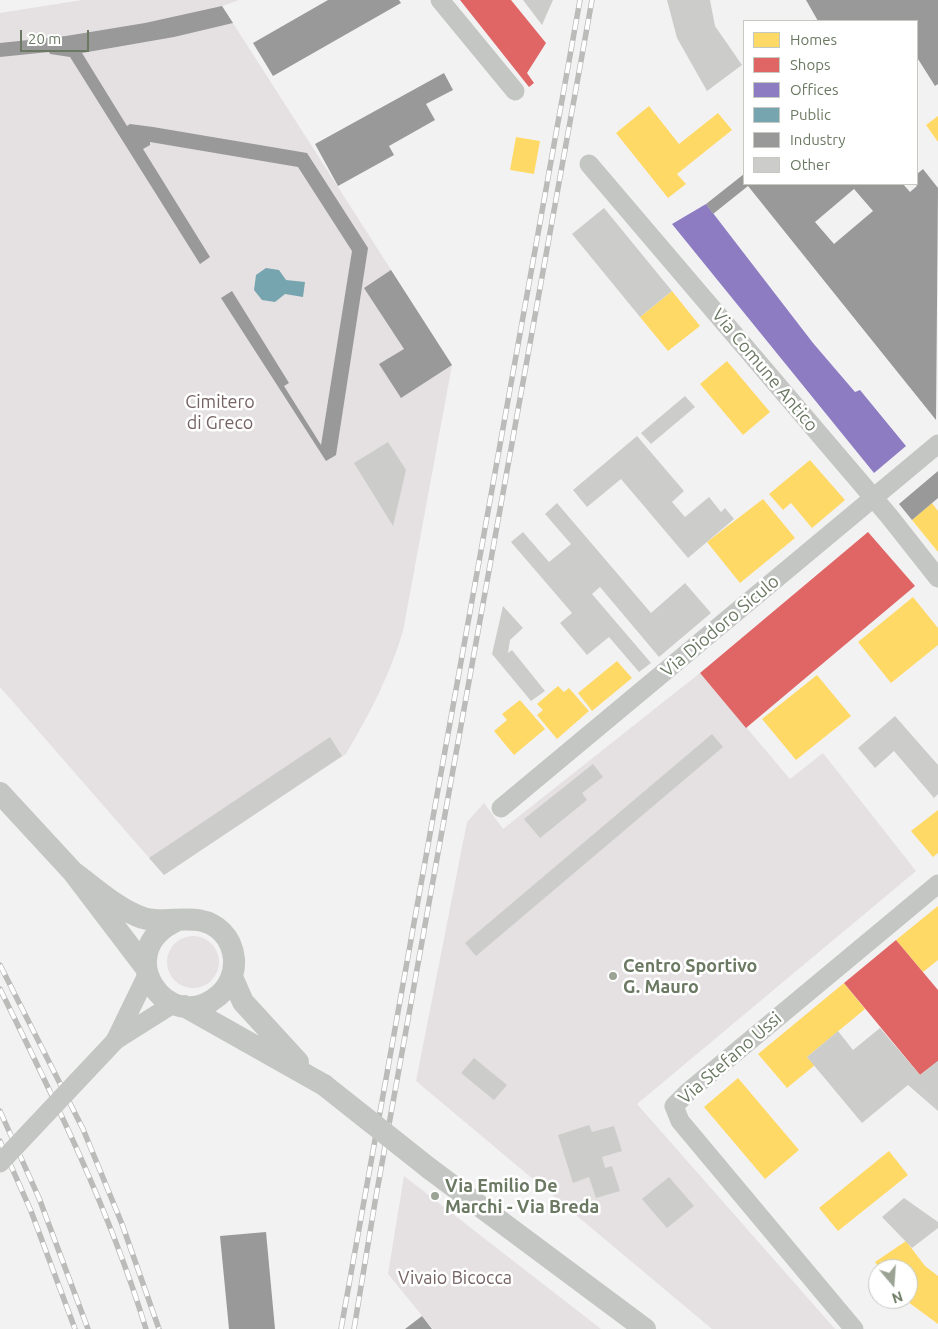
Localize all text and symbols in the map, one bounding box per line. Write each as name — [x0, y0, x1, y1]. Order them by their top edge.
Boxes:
scale bar — [22, 20, 91, 52]
legend — [743, 20, 918, 185]
text: 20 m — [28, 30, 61, 47]
text: Homes — [790, 31, 837, 48]
text: Shops — [790, 56, 831, 73]
text: Offices — [790, 81, 838, 98]
text: Public — [790, 106, 831, 123]
text: Industry — [790, 131, 845, 148]
text: Other — [790, 156, 830, 173]
street label: Via Comune Antico — [707, 304, 823, 436]
park label: Cimitero di Greco — [185, 391, 255, 434]
street label: Via Diodoro Siculo — [657, 570, 783, 682]
place label: Centro Sportivo G. Mauro — [623, 955, 757, 998]
marker: Centro Sportivo G. Mauro — [607, 970, 619, 982]
street label: Via Stefano Ussi — [674, 1007, 786, 1109]
place label: Via Emilio De Marchi - Via Breda — [445, 1175, 599, 1218]
marker: Via Emilio De Marchi - Via Breda — [429, 1190, 441, 1202]
north arrow — [868, 1259, 918, 1309]
park label: Vivaio Bicocca — [398, 1267, 512, 1289]
text: N — [890, 1288, 905, 1307]

